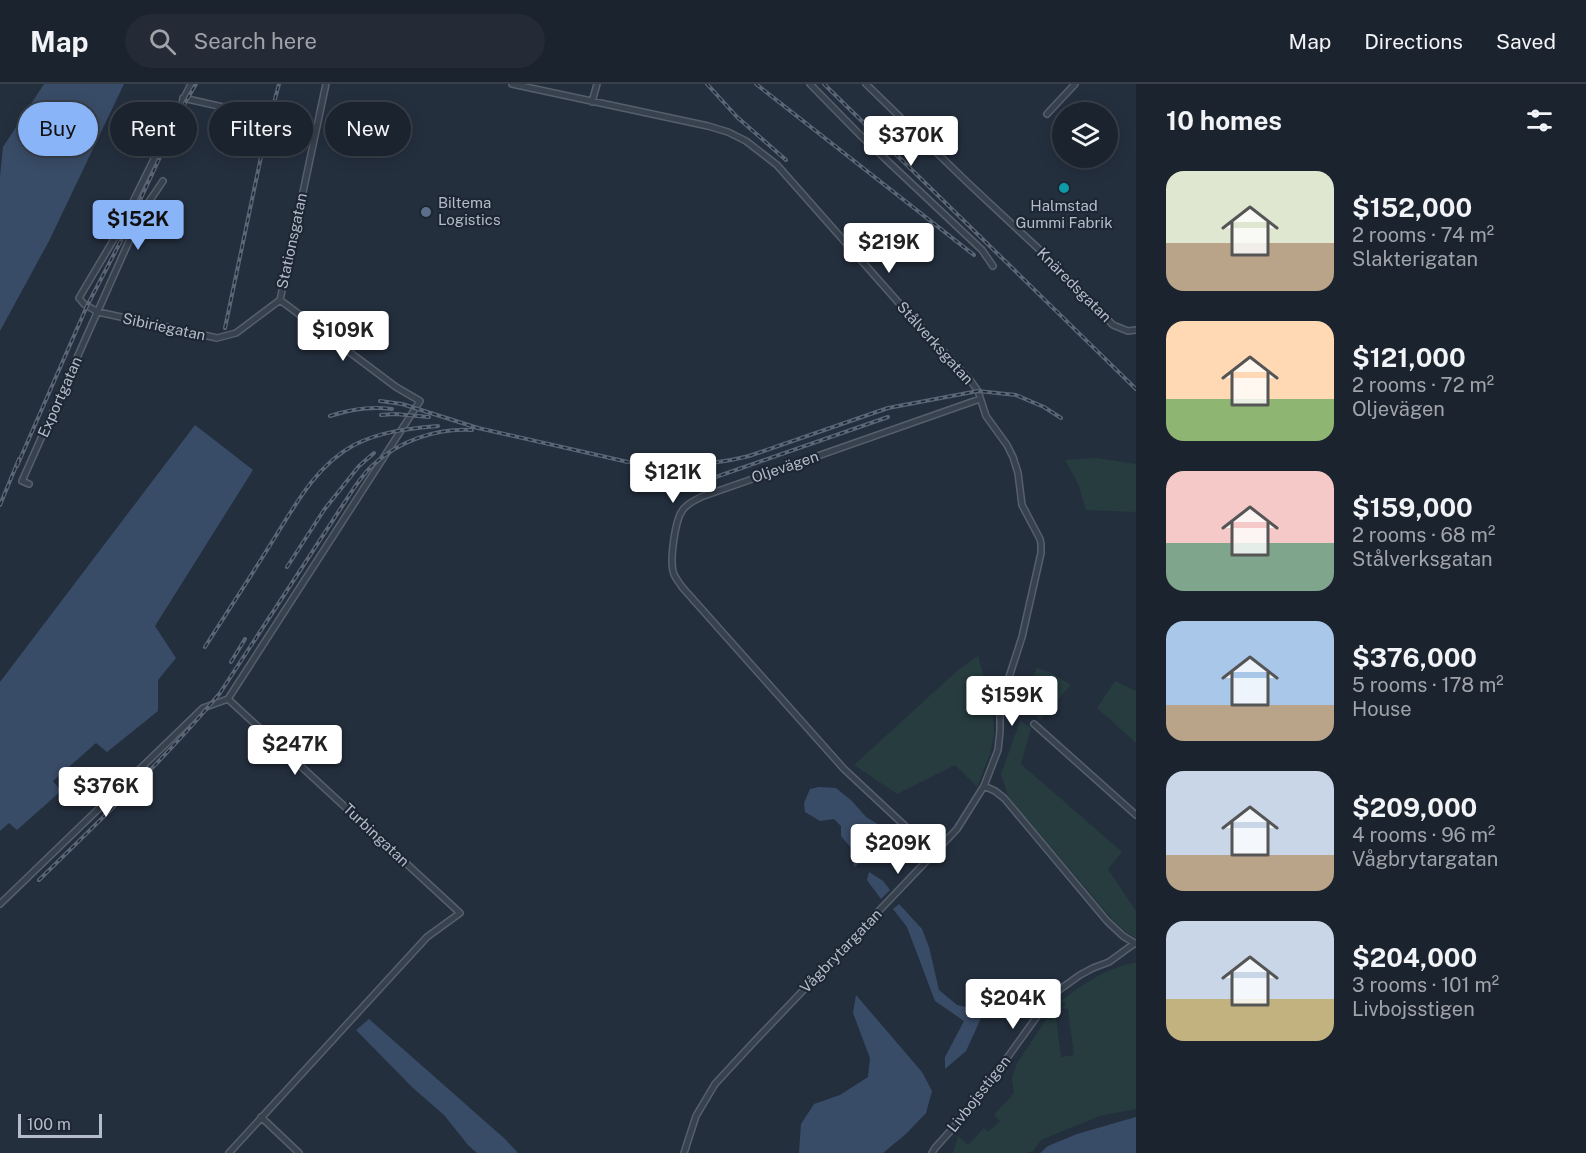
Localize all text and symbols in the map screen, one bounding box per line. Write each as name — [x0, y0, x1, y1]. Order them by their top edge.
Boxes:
search box — [125, 14, 545, 68]
text: Map — [30, 25, 89, 58]
icon: search — [146, 25, 179, 58]
text: Search here — [194, 28, 317, 54]
text: Map — [1289, 29, 1331, 54]
text: Directions — [1364, 29, 1463, 54]
text: Saved — [1496, 29, 1556, 54]
chip: Buy — [18, 102, 98, 156]
chip: Rent — [110, 102, 197, 156]
chip: Filters — [209, 102, 313, 156]
chip: New — [325, 102, 411, 156]
map controls — [1052, 102, 1118, 168]
button: layers — [1052, 102, 1118, 168]
icon: filters — [1523, 104, 1556, 137]
text: 10 homes — [1166, 105, 1282, 136]
pin: $370K — [869, 116, 953, 167]
text: $370K — [878, 123, 944, 147]
marker: Halmstad Gummi Fabrik — [1057, 181, 1071, 195]
street label: Stationsgatan — [273, 191, 310, 290]
text: $152,000 — [1352, 192, 1472, 223]
place label: Biltema Logistics — [438, 194, 501, 228]
icon: home — [1214, 195, 1286, 267]
place label: Halmstad Gummi Fabrik — [1015, 197, 1113, 231]
pin: $152K — [96, 200, 180, 251]
marker: Biltema Logistics — [419, 205, 433, 219]
text: $152K — [107, 207, 169, 231]
pin: $219K — [847, 223, 931, 274]
text: 2 rooms · 74 m² — [1352, 223, 1494, 247]
text: $219K — [858, 230, 920, 254]
street label: Knäredsgatan — [1034, 244, 1115, 325]
text: Slakterigatan — [1352, 247, 1478, 271]
street label: Stålverksgatan — [894, 298, 977, 388]
street label: Sibiriegatan — [121, 309, 207, 344]
pin: $109K — [301, 311, 385, 362]
text: $109K — [312, 318, 374, 342]
text: $121,000 — [1352, 342, 1466, 373]
icon: home — [1214, 345, 1286, 417]
street label: Exportgatan — [34, 354, 85, 440]
text: 2 rooms · 72 m² — [1352, 373, 1494, 397]
text: Oljevägen — [1352, 397, 1445, 421]
street label: Oljevägen — [749, 447, 821, 486]
pin: $121K — [631, 453, 715, 504]
text: $121K — [644, 460, 702, 484]
text: $159,000 — [1352, 492, 1473, 523]
icon: home — [1214, 495, 1286, 567]
text: 2 rooms · 68 m² — [1352, 523, 1495, 547]
text: Stålverksgatan — [1352, 547, 1493, 571]
text: $376,000 — [1352, 642, 1477, 673]
icon: home — [1214, 645, 1286, 717]
text: 5 rooms · 178 m² — [1352, 673, 1504, 697]
pin: $159K — [970, 676, 1054, 727]
text: $159K — [980, 683, 1044, 707]
text: House — [1352, 697, 1412, 721]
pin: $247K — [253, 725, 337, 776]
text: $247K — [262, 732, 328, 756]
pin: $376K — [64, 767, 148, 818]
text: $376K — [73, 774, 139, 798]
text: $209,000 — [1352, 792, 1477, 823]
icon: home — [1214, 795, 1286, 867]
street label: Turbingatan — [340, 800, 413, 869]
text: 4 rooms · 96 m² — [1352, 823, 1495, 847]
pin: $209K — [856, 824, 940, 875]
text: $209K — [865, 831, 931, 855]
text: Vågbrytargatan — [1352, 847, 1498, 871]
street label: Vågbrytargatan — [796, 905, 885, 996]
text: $204,000 — [1352, 942, 1477, 973]
icon: home — [1214, 945, 1286, 1017]
text: 3 rooms · 101 m² — [1352, 973, 1499, 997]
pin: $204K — [971, 979, 1055, 1030]
text: $204K — [980, 986, 1046, 1010]
text: Livbojsstigen — [1352, 997, 1475, 1021]
street label: Livbojsstigen — [944, 1052, 1014, 1135]
scale bar — [18, 1111, 102, 1138]
text: 100 m — [27, 1115, 71, 1134]

